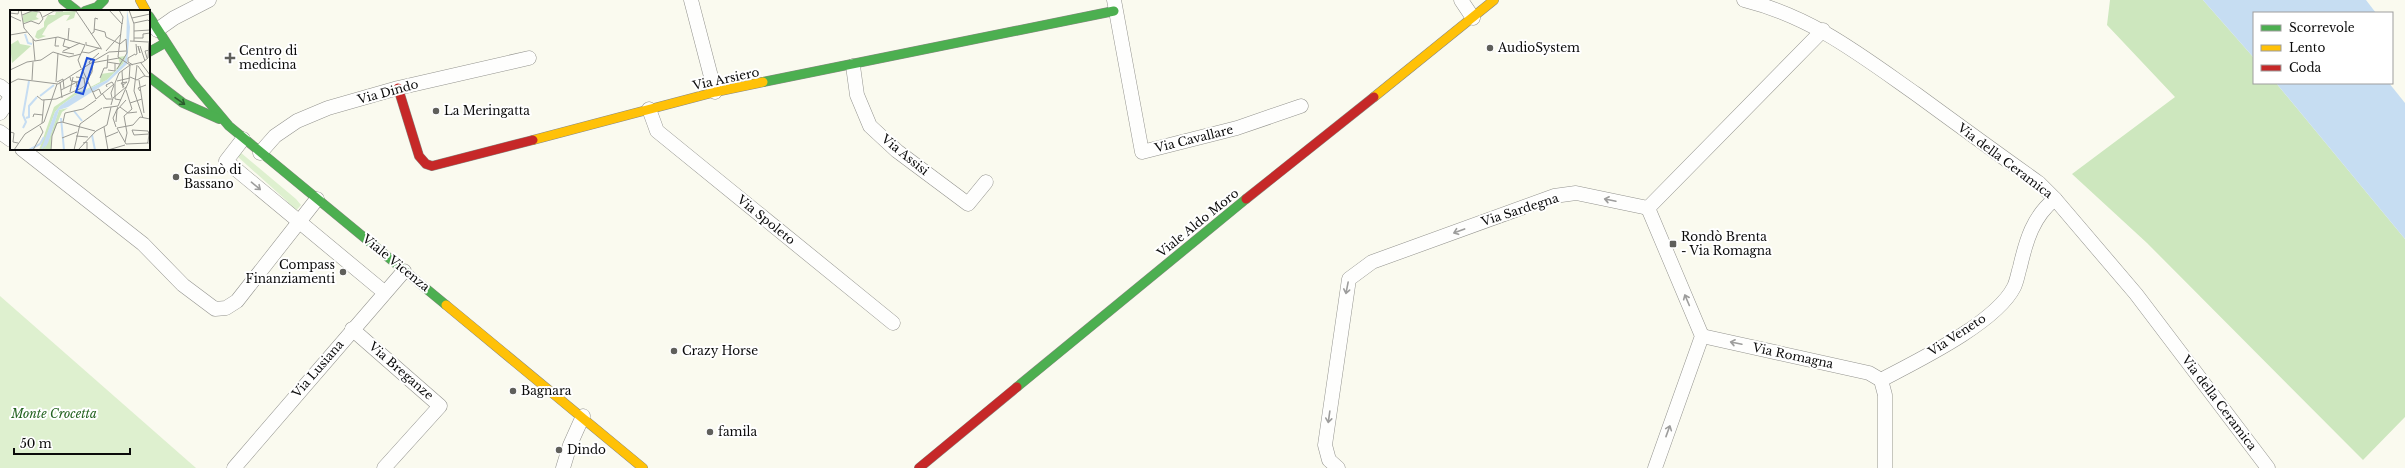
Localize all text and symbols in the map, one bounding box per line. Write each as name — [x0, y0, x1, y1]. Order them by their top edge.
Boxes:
inset map — [10, 10, 150, 150]
legend — [2253, 12, 2393, 84]
text: Scorrevole — [2289, 20, 2355, 35]
place label: AudioSystem — [1497, 40, 1580, 55]
text: Lento — [2289, 40, 2325, 55]
place label: Centro di medicina — [239, 43, 297, 72]
marker: AudioSystem — [1485, 43, 1495, 53]
marker: Centro di medicina — [224, 52, 236, 64]
text: Coda — [2289, 60, 2322, 75]
street label: Via Arsiero — [690, 64, 761, 93]
street label: Via Dindo — [355, 76, 420, 107]
one-way arrow — [174, 97, 185, 105]
place label: La Meringatta — [444, 103, 530, 118]
marker: La Meringatta — [431, 106, 441, 116]
street label: Via della Ceramica — [1954, 119, 2056, 201]
street label: Via Cavallare — [1152, 122, 1235, 156]
street label: Via Assisi — [878, 130, 932, 178]
place label: Casinò di Bassano — [184, 162, 242, 191]
marker: Casinò di Bassano — [171, 172, 181, 182]
one-way arrow — [251, 182, 261, 191]
street label: Viale Aldo Moro — [1153, 185, 1242, 261]
street label: Via Sardegna — [1478, 190, 1561, 229]
street label: Via Spoleto — [734, 191, 798, 248]
one-way arrow — [1604, 196, 1617, 204]
one-way arrow — [1453, 227, 1465, 235]
place label: Rondò Brenta - Via Romagna — [1681, 229, 1772, 258]
street label: Viale Vicenza — [359, 230, 433, 294]
marker: Rondò Brenta - Via Romagna — [1668, 239, 1678, 249]
place label: Compass Finanziamenti — [246, 257, 335, 286]
marker: Compass Finanziamenti — [338, 267, 348, 277]
one-way arrow — [1343, 281, 1351, 294]
one-way arrow — [1683, 294, 1690, 306]
street label: Via Veneto — [1924, 310, 1988, 359]
street label: Via Lusiana — [288, 337, 347, 401]
street label: Via Breganze — [365, 338, 437, 403]
one-way arrow — [1729, 339, 1742, 347]
street label: Via Romagna — [1750, 339, 1835, 371]
place label: Crazy Horse — [682, 343, 758, 358]
marker: Crazy Horse — [669, 346, 679, 356]
street label: Via della Ceramica — [2178, 351, 2260, 453]
place label: Bagnara — [521, 383, 572, 398]
marker: Bagnara — [508, 386, 518, 396]
park label: Monte Crocetta — [10, 406, 97, 421]
one-way arrow — [1325, 410, 1333, 423]
place label: famila — [718, 424, 757, 439]
one-way arrow — [1665, 426, 1673, 438]
marker: famila — [705, 427, 715, 437]
scale bar — [14, 430, 130, 456]
text: 50 m — [20, 436, 52, 451]
place label: Dindo — [567, 442, 606, 457]
marker: Dindo — [554, 445, 564, 455]

